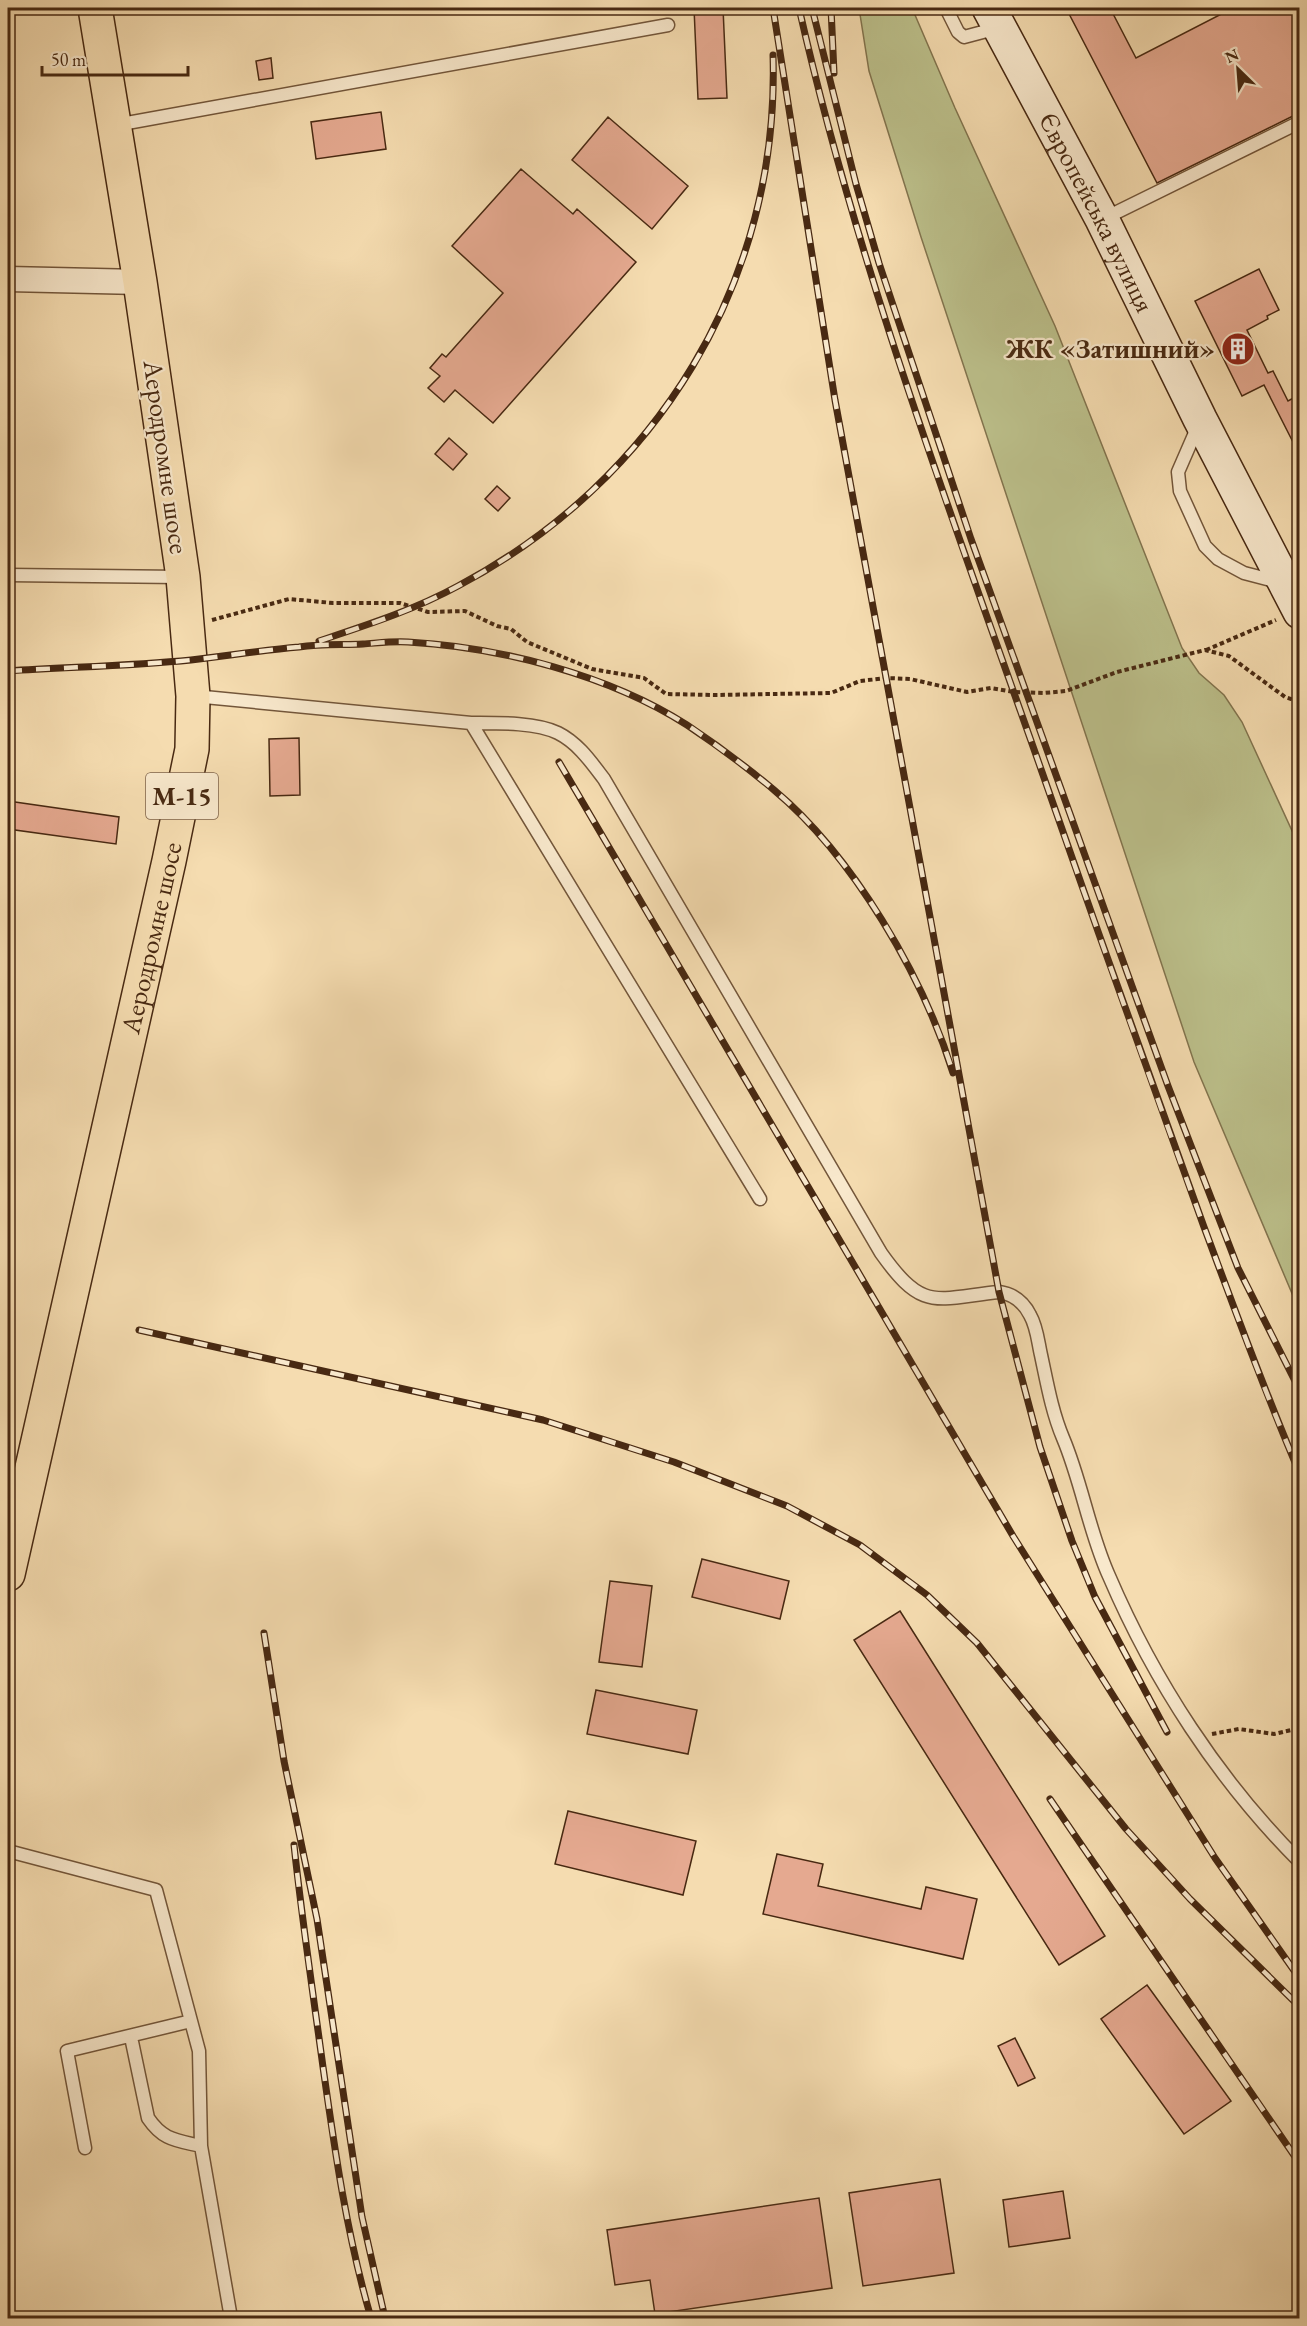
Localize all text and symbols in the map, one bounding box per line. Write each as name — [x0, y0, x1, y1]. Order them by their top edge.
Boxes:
scale bar — [42, 39, 188, 77]
north arrow — [1208, 39, 1268, 99]
text: N — [1222, 44, 1242, 68]
text: 50 m — [51, 48, 86, 71]
street label: Європейська вулиця — [1031, 106, 1163, 318]
place label: ЖК «Затишний» — [1005, 331, 1215, 366]
building icon: ЖК «Затишний» — [1220, 331, 1256, 367]
street label: Аеродромне шосе — [135, 357, 197, 556]
road number: М-15 — [146, 773, 218, 819]
street label: Аеродромне шосе — [112, 839, 189, 1038]

